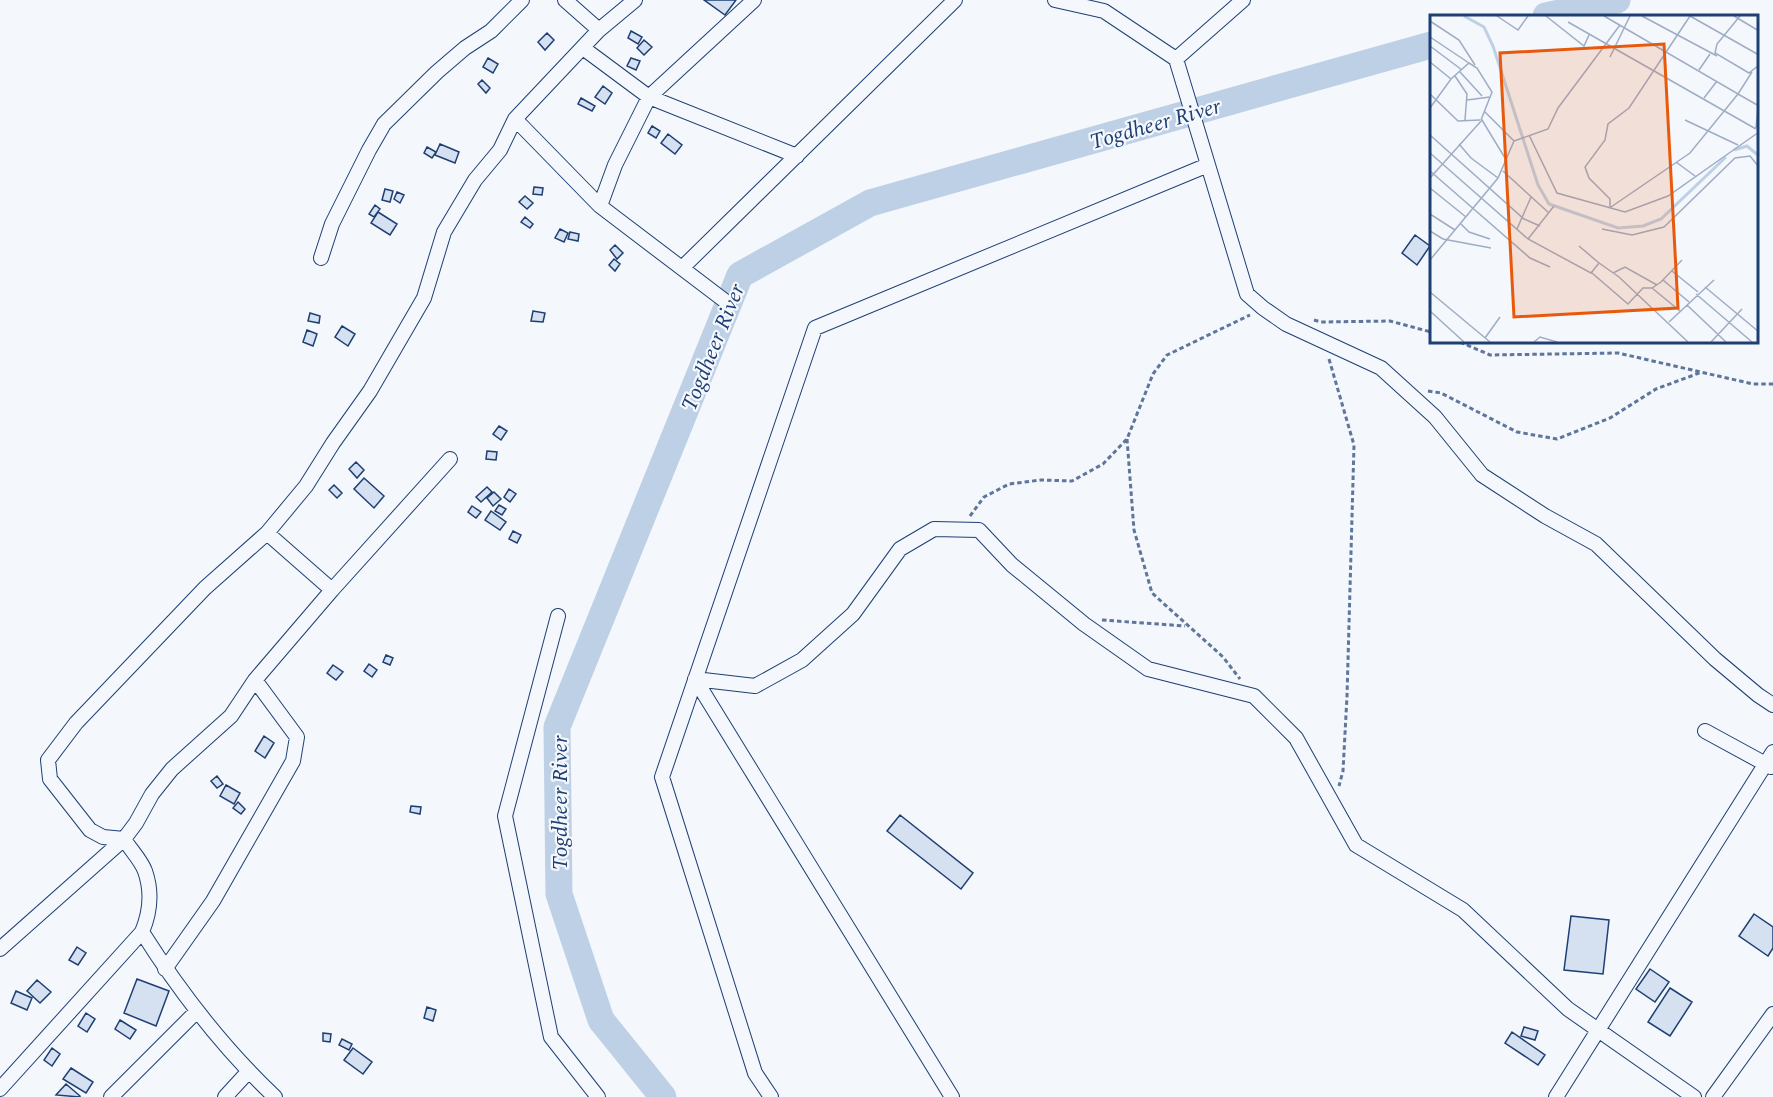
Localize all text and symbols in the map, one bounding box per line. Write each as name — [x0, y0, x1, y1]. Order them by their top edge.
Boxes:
inset map — [1430, 15, 1758, 344]
water label: Togdheer River — [1086, 90, 1225, 159]
water label: Togdheer River — [673, 278, 754, 416]
water label: Togdheer River — [544, 735, 577, 870]

